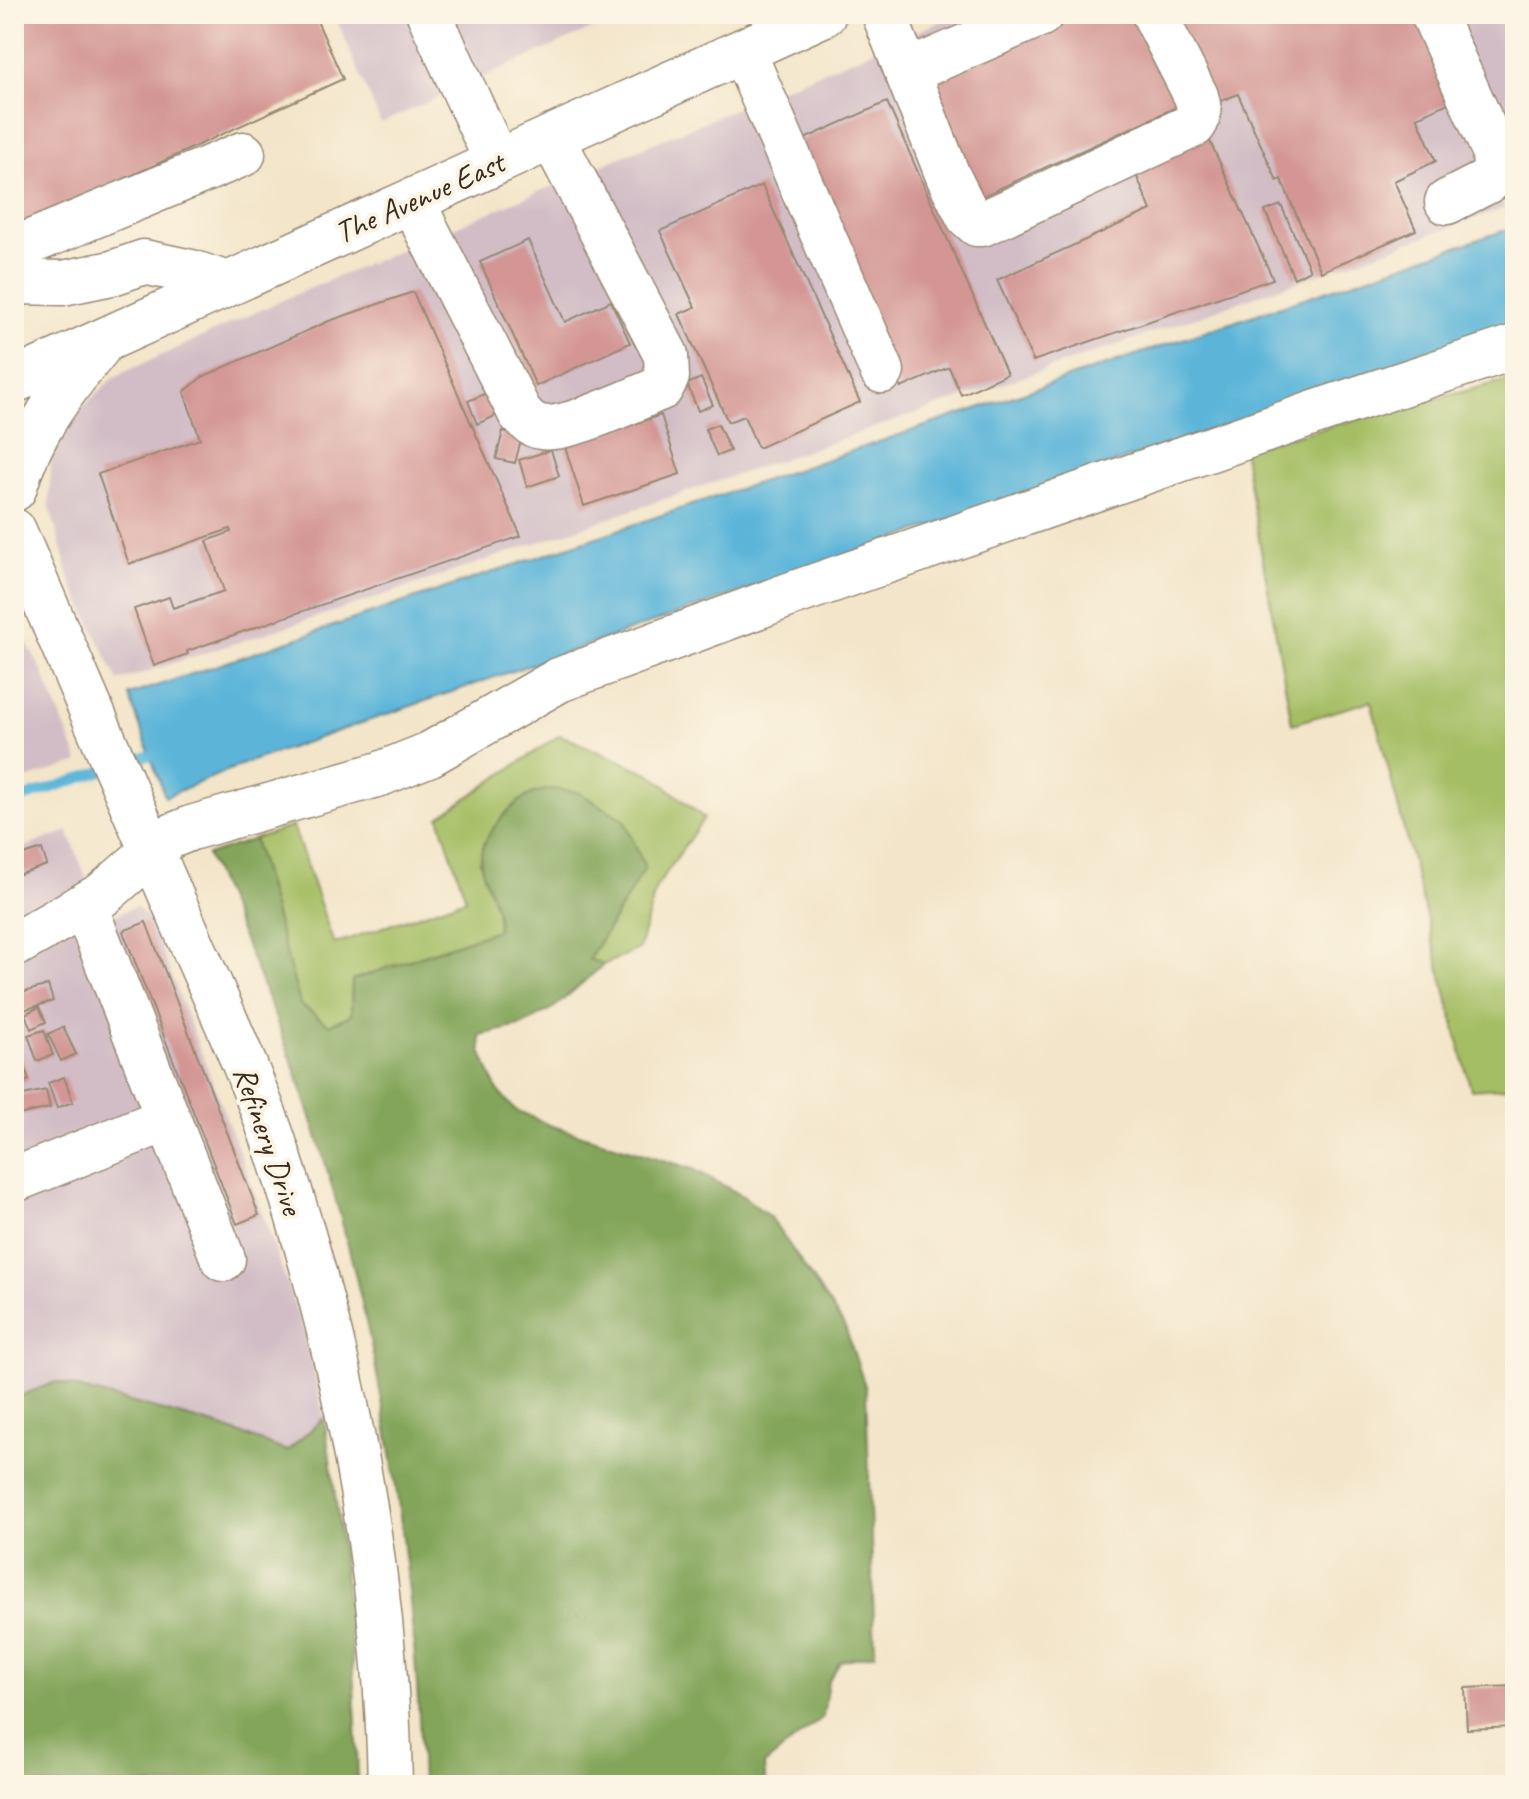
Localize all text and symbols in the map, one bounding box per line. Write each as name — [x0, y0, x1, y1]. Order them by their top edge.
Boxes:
street label: The Avenue East — [328, 141, 513, 253]
street label: Refinery Drive — [224, 1061, 314, 1222]

